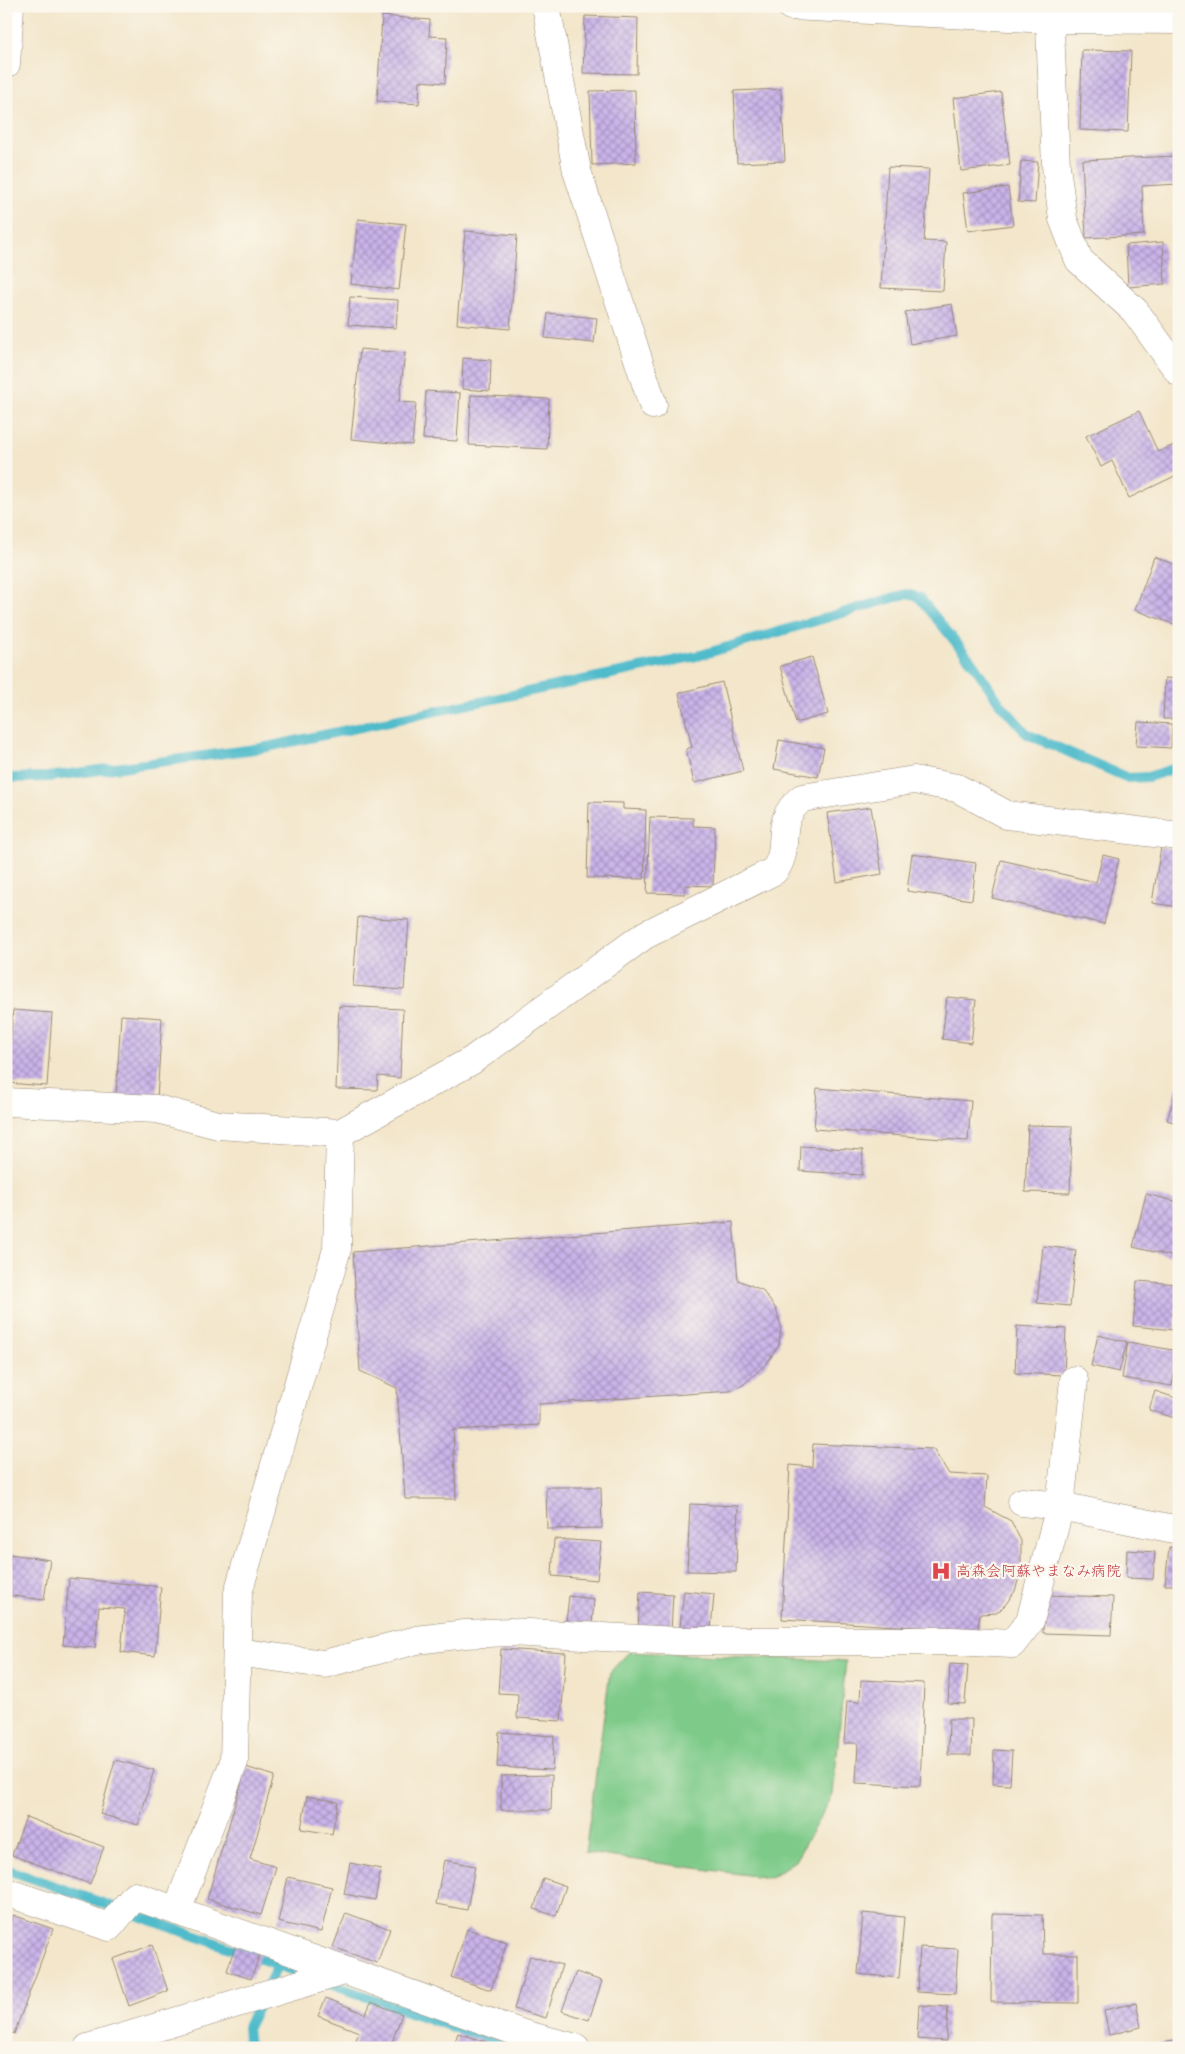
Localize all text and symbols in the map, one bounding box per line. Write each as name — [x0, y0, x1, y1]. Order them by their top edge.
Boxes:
hospital icon: 高森会阿蘇やまなみ病院 — [930, 1560, 952, 1582]
place label: 高森会阿蘇やまなみ病院 — [956, 1562, 1121, 1581]

